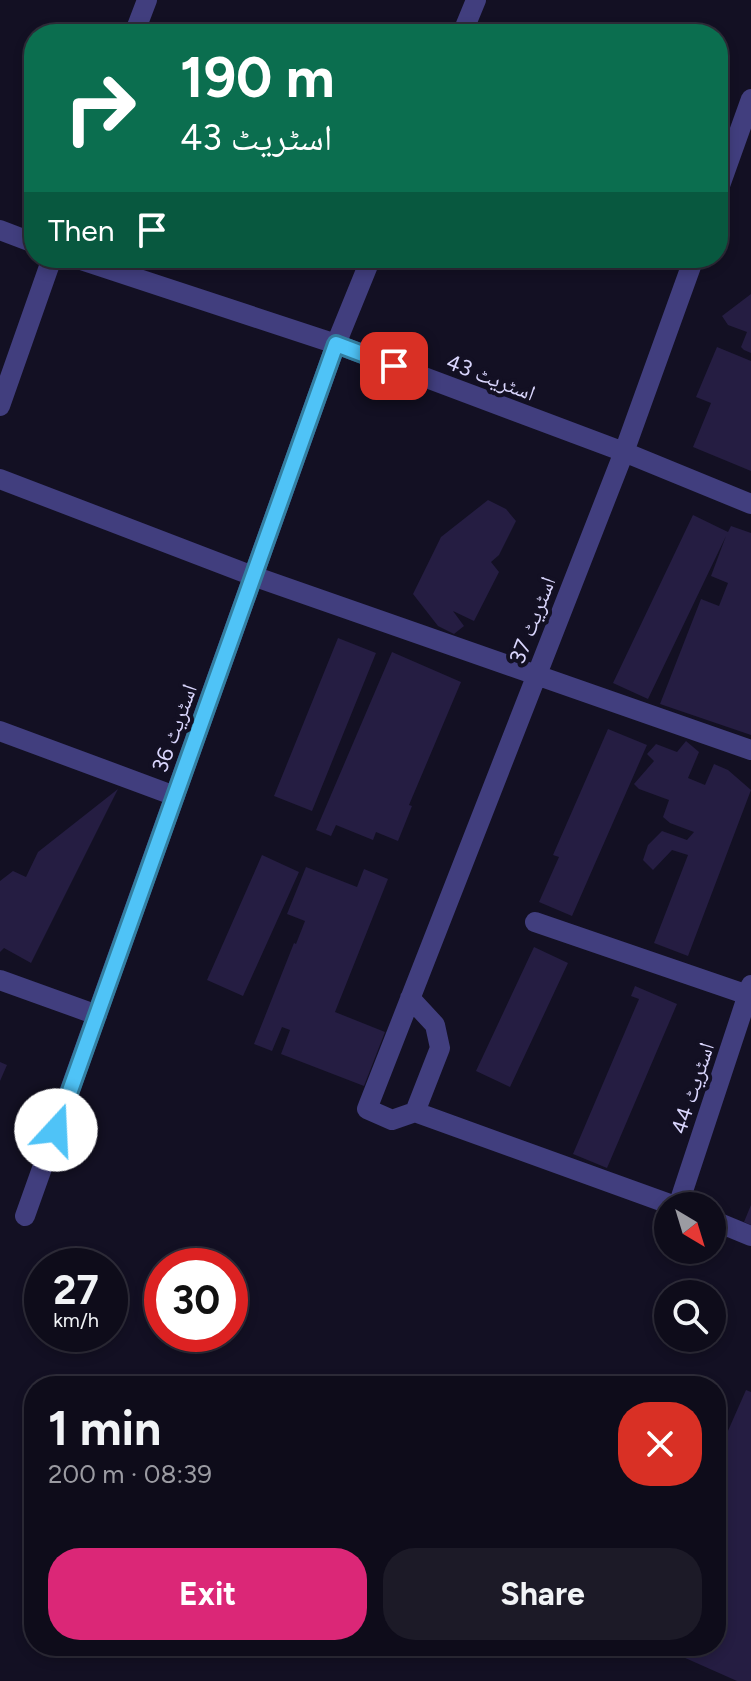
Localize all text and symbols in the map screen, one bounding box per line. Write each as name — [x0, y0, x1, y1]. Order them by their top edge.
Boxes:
text: 190 m — [180, 44, 335, 111]
icon: right — [48, 56, 152, 160]
text: اسٹریٹ 43 — [180, 116, 332, 159]
icon: arrive — [130, 208, 174, 252]
text: Then — [48, 212, 114, 249]
pin — [360, 332, 428, 400]
icon: arrive — [372, 344, 416, 388]
street label: اسٹریٹ 43 — [443, 348, 539, 407]
street label: اسٹریٹ 37 — [504, 573, 561, 668]
street label: اسٹریٹ 36 — [146, 680, 203, 776]
street label: اسٹریٹ 44 — [665, 1039, 720, 1137]
position arrow — [14.0, 1088, 98.0, 1172]
north arrow — [654, 1192, 726, 1264]
map controls — [654, 1192, 726, 1352]
speed limit sign: 30 — [144, 1248, 248, 1352]
text: 27 — [53, 1266, 99, 1314]
button: search — [654, 1280, 726, 1352]
text: km/h — [53, 1308, 99, 1332]
text: 1 min — [48, 1399, 161, 1457]
button: close — [618, 1402, 702, 1486]
text: 200 m · 08:39 — [48, 1458, 212, 1490]
button: Exit — [48, 1548, 367, 1640]
button: Share — [383, 1548, 702, 1640]

